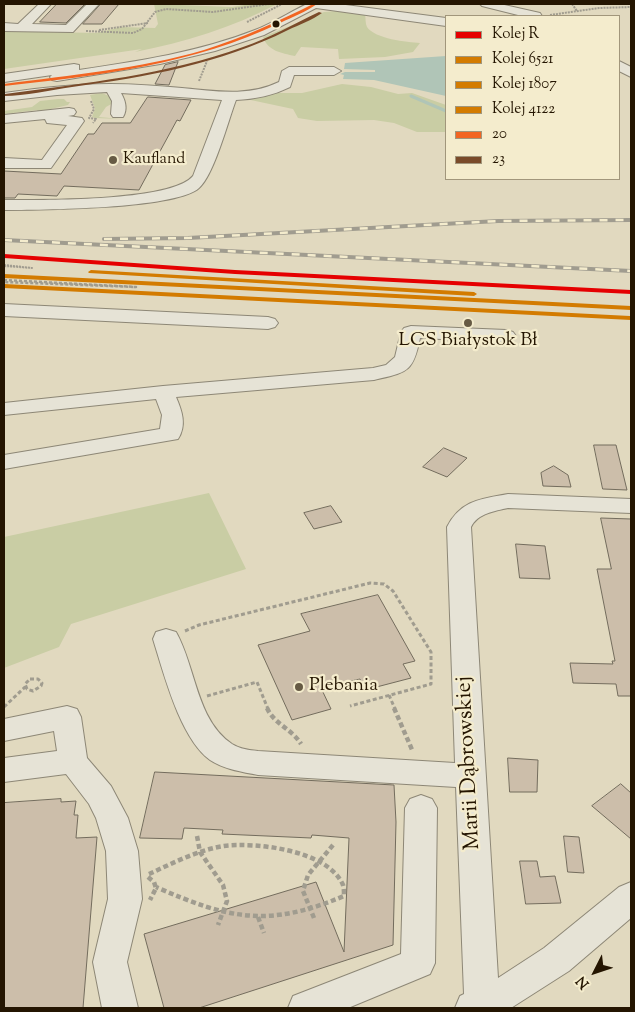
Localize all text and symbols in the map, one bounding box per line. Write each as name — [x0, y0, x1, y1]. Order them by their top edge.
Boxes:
legend — [445, 15, 620, 180]
unlabelled marker — [271, 19, 281, 29]
text: Kolej R — [492, 24, 539, 45]
text: Kolej 6521 — [492, 49, 553, 70]
text: Kolej 1807 — [492, 74, 557, 95]
text: Kolej 4122 — [492, 99, 555, 120]
text: 20 — [492, 124, 507, 145]
text: 23 — [492, 149, 505, 170]
place label: Kaufland — [123, 150, 185, 170]
marker: Kaufland — [107, 154, 119, 166]
marker: LCS Białystok Bł — [462, 317, 474, 329]
place label: LCS Białystok Bł — [399, 331, 537, 353]
street label: Marii Dąbrowskiej — [452, 675, 488, 851]
place label: Plebania — [309, 676, 378, 698]
marker: Plebania — [293, 681, 305, 693]
north arrow — [570, 947, 620, 997]
text: N — [572, 971, 595, 993]

